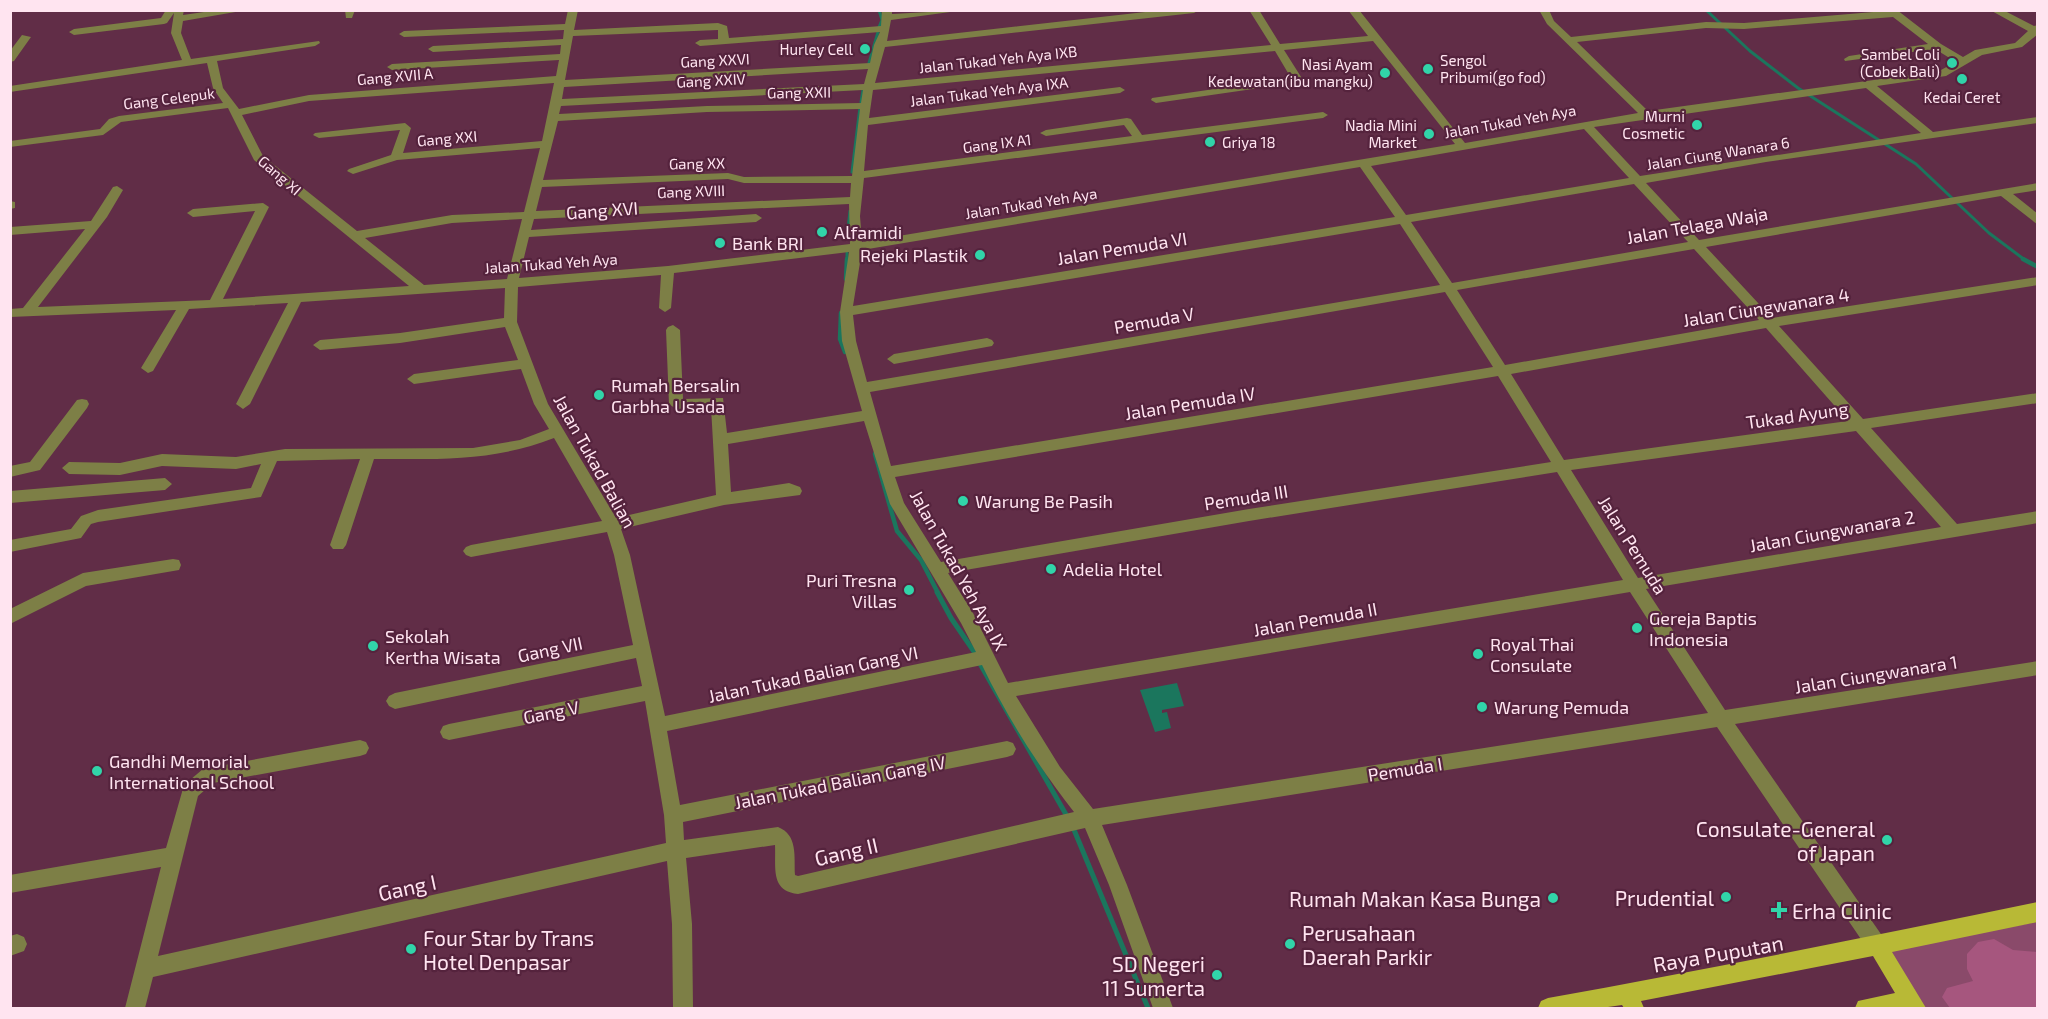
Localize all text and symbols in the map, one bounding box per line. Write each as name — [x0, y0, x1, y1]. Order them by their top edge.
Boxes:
place label: Hurley Cell — [779, 40, 854, 58]
marker: Hurley Cell — [858, 42, 872, 56]
street label: Jalan Tukad Yeh Aya IXB — [918, 42, 1078, 76]
place label: Sambel Coli (Cobek Bali) — [1860, 45, 1940, 80]
street label: Gang XXVI — [680, 49, 750, 71]
place label: Sengol Pribumi(go fod) — [1440, 51, 1546, 86]
place label: Nasi Ayam Kedewatan(ibu mangku) — [1208, 55, 1373, 90]
marker: Sambel Coli (Cobek Bali) — [1945, 56, 1959, 70]
marker: Sengol Pribumi(go fod) — [1421, 62, 1435, 76]
street label: Gang XVII A — [356, 64, 435, 88]
marker: Nasi Ayam Kedewatan(ibu mangku) — [1378, 66, 1392, 80]
street label: Gang XXIV — [676, 69, 746, 91]
street label: Jalan Tukad Yeh Aya IXA — [909, 72, 1070, 110]
marker: Kedai Ceret — [1955, 72, 1969, 86]
street label: Gang XXII — [767, 82, 831, 102]
street label: Gang Celepuk — [122, 83, 216, 113]
place label: Kedai Ceret — [1924, 88, 2001, 106]
street label: Jalan Tukad Yeh Aya — [1443, 101, 1577, 141]
place label: Murni Cosmetic — [1622, 107, 1685, 142]
place label: Nadia Mini Market — [1345, 116, 1417, 151]
marker: Murni Cosmetic — [1690, 118, 1704, 132]
street label: Gang XXI — [416, 126, 478, 150]
marker: Nadia Mini Market — [1422, 127, 1436, 141]
street label: Gang IX A1 — [962, 130, 1032, 156]
place label: Griya 18 — [1222, 133, 1276, 151]
street label: Jalan Ciung Wanara 6 — [1645, 133, 1791, 173]
marker: Griya 18 — [1203, 135, 1217, 149]
street label: Gang XI — [255, 151, 305, 199]
street label: Gang XX — [669, 154, 725, 172]
street label: Gang XVIII — [657, 181, 725, 201]
street label: Jalan Tukad Yeh Aya — [964, 184, 1098, 222]
street label: Gang XVI — [565, 197, 639, 223]
street label: Jalan Telaga Waja — [1624, 202, 1770, 248]
place label: Alfamidi — [834, 221, 902, 243]
marker: Alfamidi — [815, 225, 829, 239]
street label: Jalan Pemuda VI — [1055, 227, 1189, 269]
place label: Bank BRI — [732, 232, 804, 254]
marker: Bank BRI — [713, 236, 727, 250]
place label: Rejeki Plastik — [860, 244, 968, 266]
marker: Rejeki Plastik — [973, 248, 987, 262]
street label: Jalan Tukad Yeh Aya — [484, 249, 618, 277]
street label: Jalan Ciungwanara 4 — [1681, 283, 1851, 331]
street label: Pemuda V — [1112, 302, 1196, 338]
place label: Rumah Bersalin Garbha Usada — [611, 374, 740, 417]
street label: Jalan Pemuda IV — [1123, 382, 1257, 424]
marker: Rumah Bersalin Garbha Usada — [592, 388, 606, 402]
street label: Jalan Tukad Balian — [549, 391, 641, 531]
street label: Tukad Ayung — [1744, 397, 1850, 433]
street label: Pemuda III — [1203, 480, 1289, 514]
street label: Jalan Tukad Yeh Aya IX — [906, 486, 1012, 654]
place label: Warung Be Pasih — [975, 490, 1113, 512]
street label: Jalan Pemuda — [1594, 492, 1672, 598]
marker: Warung Be Pasih — [956, 494, 970, 508]
street label: Jalan Ciungwanara 2 — [1748, 506, 1916, 556]
place label: Adelia Hotel — [1063, 558, 1163, 580]
marker: Adelia Hotel — [1044, 562, 1058, 576]
place label: Puri Tresna Villas — [806, 569, 897, 612]
marker: Puri Tresna Villas — [902, 583, 916, 597]
street label: Jalan Pemuda II — [1251, 597, 1379, 641]
place label: Gereja Baptis Indonesia — [1649, 607, 1757, 650]
marker: Gereja Baptis Indonesia — [1630, 621, 1644, 635]
place label: Sekolah Kertha Wisata — [385, 625, 501, 668]
street label: Gang VII — [516, 631, 584, 667]
place label: Royal Thai Consulate — [1490, 633, 1574, 676]
marker: Sekolah Kertha Wisata — [366, 639, 380, 653]
street label: Jalan Tukad Balian Gang VI — [706, 641, 920, 707]
marker: Royal Thai Consulate — [1471, 647, 1485, 661]
street label: Jalan Ciungwanara 1 — [1793, 650, 1959, 698]
street label: Gang V — [521, 696, 581, 728]
place label: Warung Pemuda — [1494, 696, 1629, 718]
marker: Warung Pemuda — [1475, 700, 1489, 714]
place label: Gandhi Memorial International School — [109, 750, 275, 793]
street label: Jalan Tukad Balian Gang IV — [733, 751, 947, 813]
street label: Pemuda I — [1366, 752, 1444, 786]
marker: Gandhi Memorial International School — [90, 764, 104, 778]
place label: Consulate-General of Japan — [1696, 816, 1876, 865]
street label: Gang II — [812, 832, 880, 870]
marker: Consulate-General of Japan — [1880, 833, 1894, 847]
street label: Gang I — [376, 869, 438, 905]
place label: Prudential — [1615, 885, 1715, 910]
place label: Rumah Makan Kasa Bunga — [1289, 886, 1541, 911]
marker: Prudential — [1719, 890, 1733, 904]
marker: Rumah Makan Kasa Bunga — [1546, 891, 1560, 905]
place label: Erha Clinic — [1792, 898, 1892, 923]
marker: Erha Clinic — [1770, 901, 1788, 919]
place label: Perusahaan Daerah Parkir — [1302, 920, 1433, 969]
place label: Four Star by Trans Hotel Denpasar — [423, 925, 594, 974]
street label: Raya Puputan — [1651, 929, 1785, 977]
marker: Perusahaan Daerah Parkir — [1283, 937, 1297, 951]
marker: Four Star by Trans Hotel Denpasar — [404, 942, 418, 956]
place label: SD Negeri 11 Sumerta — [1102, 951, 1205, 1000]
marker: SD Negeri 11 Sumerta — [1210, 968, 1224, 982]

